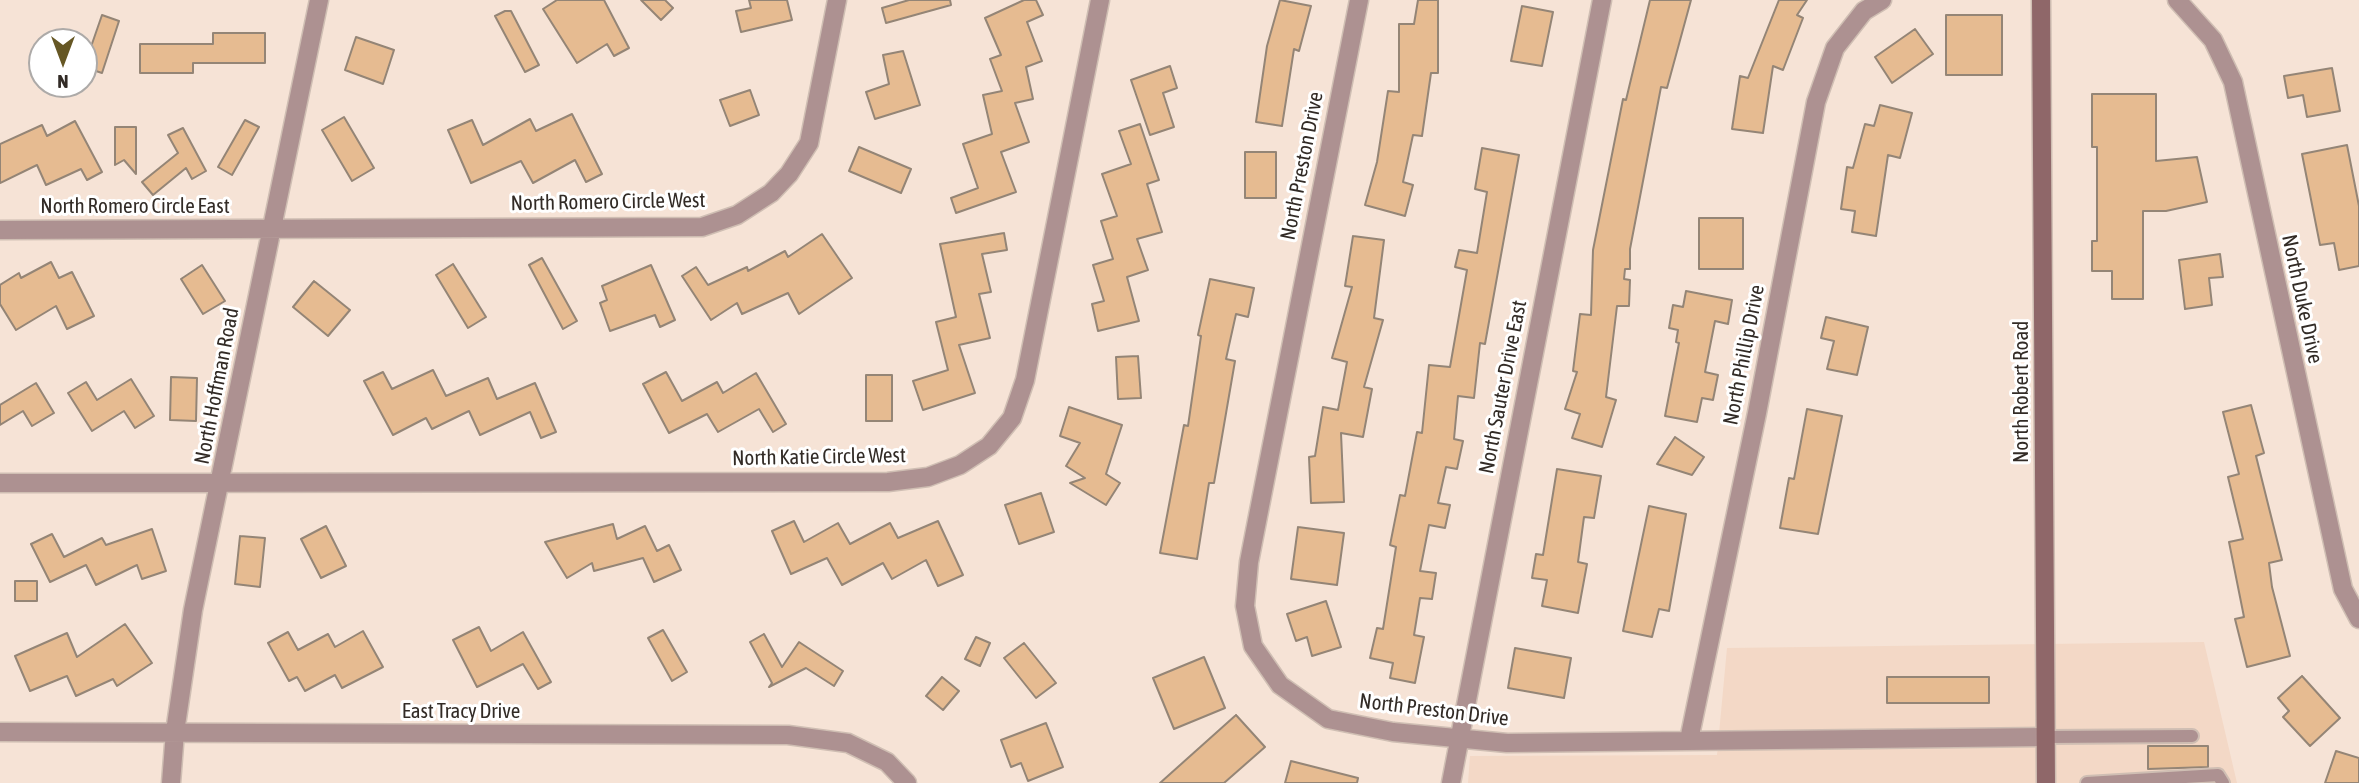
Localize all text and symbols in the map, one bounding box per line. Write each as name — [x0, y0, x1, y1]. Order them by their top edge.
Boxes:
north arrow — [28, 28, 98, 98]
text: N — [57, 71, 69, 93]
street label: North Preston Drive — [1275, 90, 1329, 242]
street label: North Romero Circle West — [510, 188, 706, 216]
street label: North Romero Circle East — [40, 193, 230, 219]
street label: North Duke Drive — [2276, 232, 2328, 366]
street label: North Phillip Drive — [1718, 283, 1770, 427]
street label: North Sauter Drive East — [1474, 298, 1532, 476]
street label: North Hoffman Road — [189, 306, 245, 466]
street label: North Robert Road — [2008, 321, 2034, 463]
street label: North Katie Circle West — [732, 443, 906, 471]
street label: North Preston Drive — [1358, 688, 1510, 732]
street label: East Tracy Drive — [402, 698, 520, 724]

